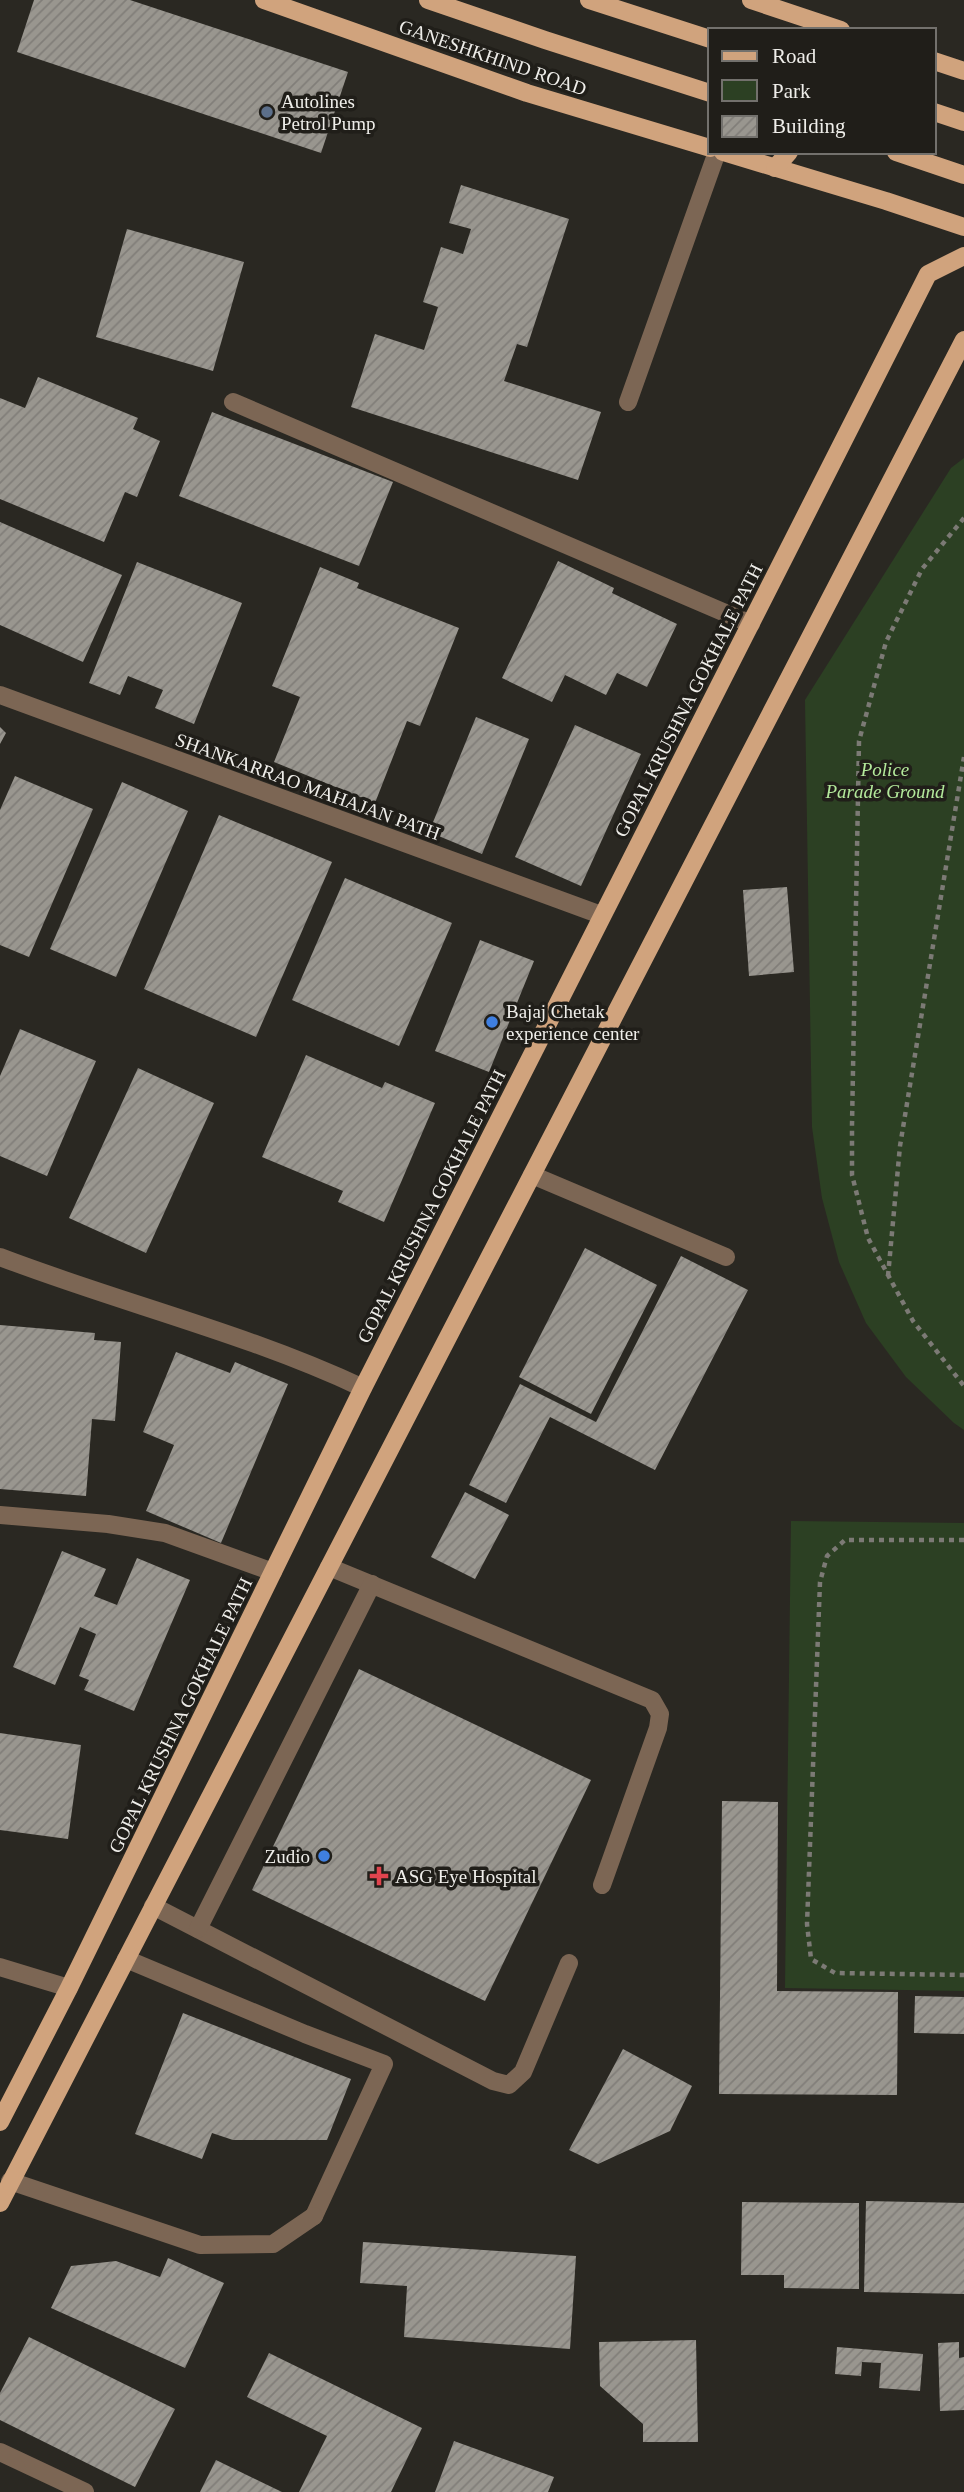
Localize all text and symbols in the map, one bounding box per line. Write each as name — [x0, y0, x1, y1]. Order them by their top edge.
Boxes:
street label: GANESHKHIND ROAD — [396, 15, 589, 99]
legend — [708, 28, 936, 154]
text: Road — [772, 44, 817, 68]
text: Park — [772, 79, 811, 103]
place label: Autolines Petrol Pump — [281, 91, 375, 134]
marker: Autolines Petrol Pump — [259, 104, 275, 120]
text: Building — [772, 114, 846, 138]
street label: GOPAL KRUSHNA GOKHALE PATH — [610, 560, 767, 840]
street label: SHANKARRAO MAHAJAN PATH — [173, 729, 443, 844]
park label: Police Parade Ground — [824, 759, 945, 802]
place label: Bajaj Chetak experience center — [506, 1001, 640, 1044]
marker: Bajaj Chetak experience center — [484, 1014, 500, 1030]
street label: GOPAL KRUSHNA GOKHALE PATH — [353, 1066, 510, 1346]
street label: GOPAL KRUSHNA GOKHALE PATH — [104, 1574, 257, 1856]
place label: Zudio — [265, 1846, 310, 1867]
marker: Zudio — [316, 1848, 332, 1864]
marker: ASG Eye Hospital — [369, 1866, 389, 1886]
place label: ASG Eye Hospital — [395, 1866, 536, 1887]

